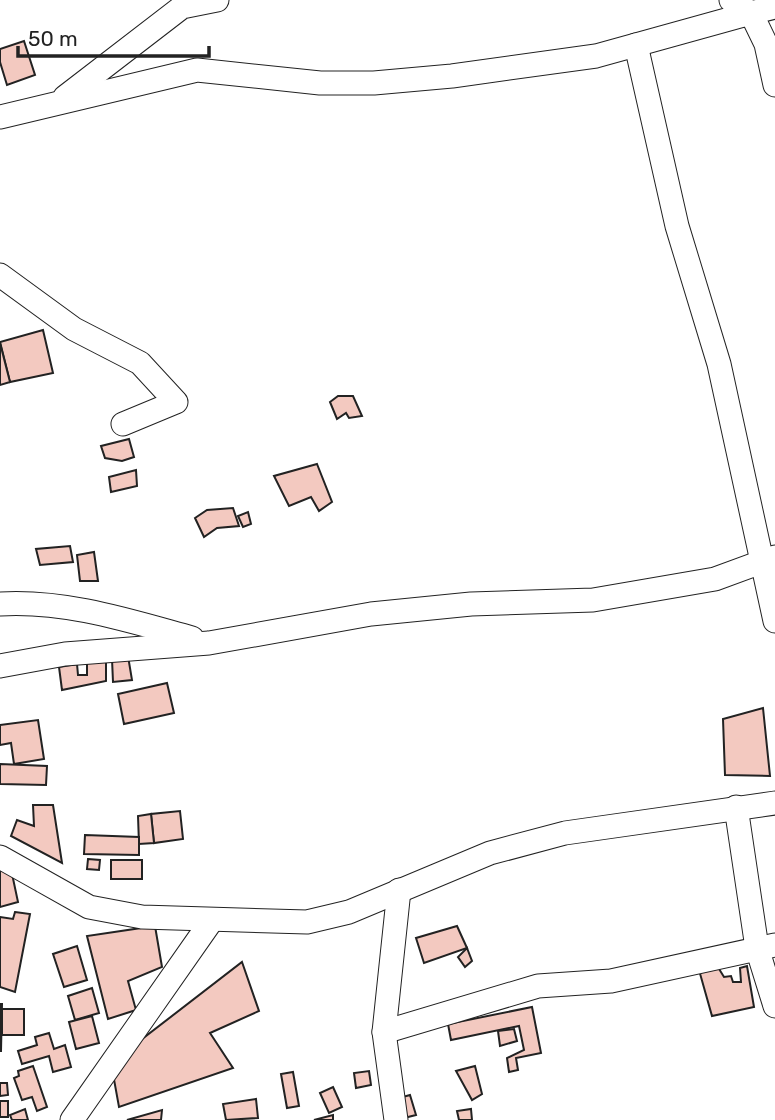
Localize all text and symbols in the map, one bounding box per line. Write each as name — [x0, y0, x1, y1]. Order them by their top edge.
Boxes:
scale bar — [18, 14, 208, 58]
text: 50 m — [28, 26, 78, 51]

